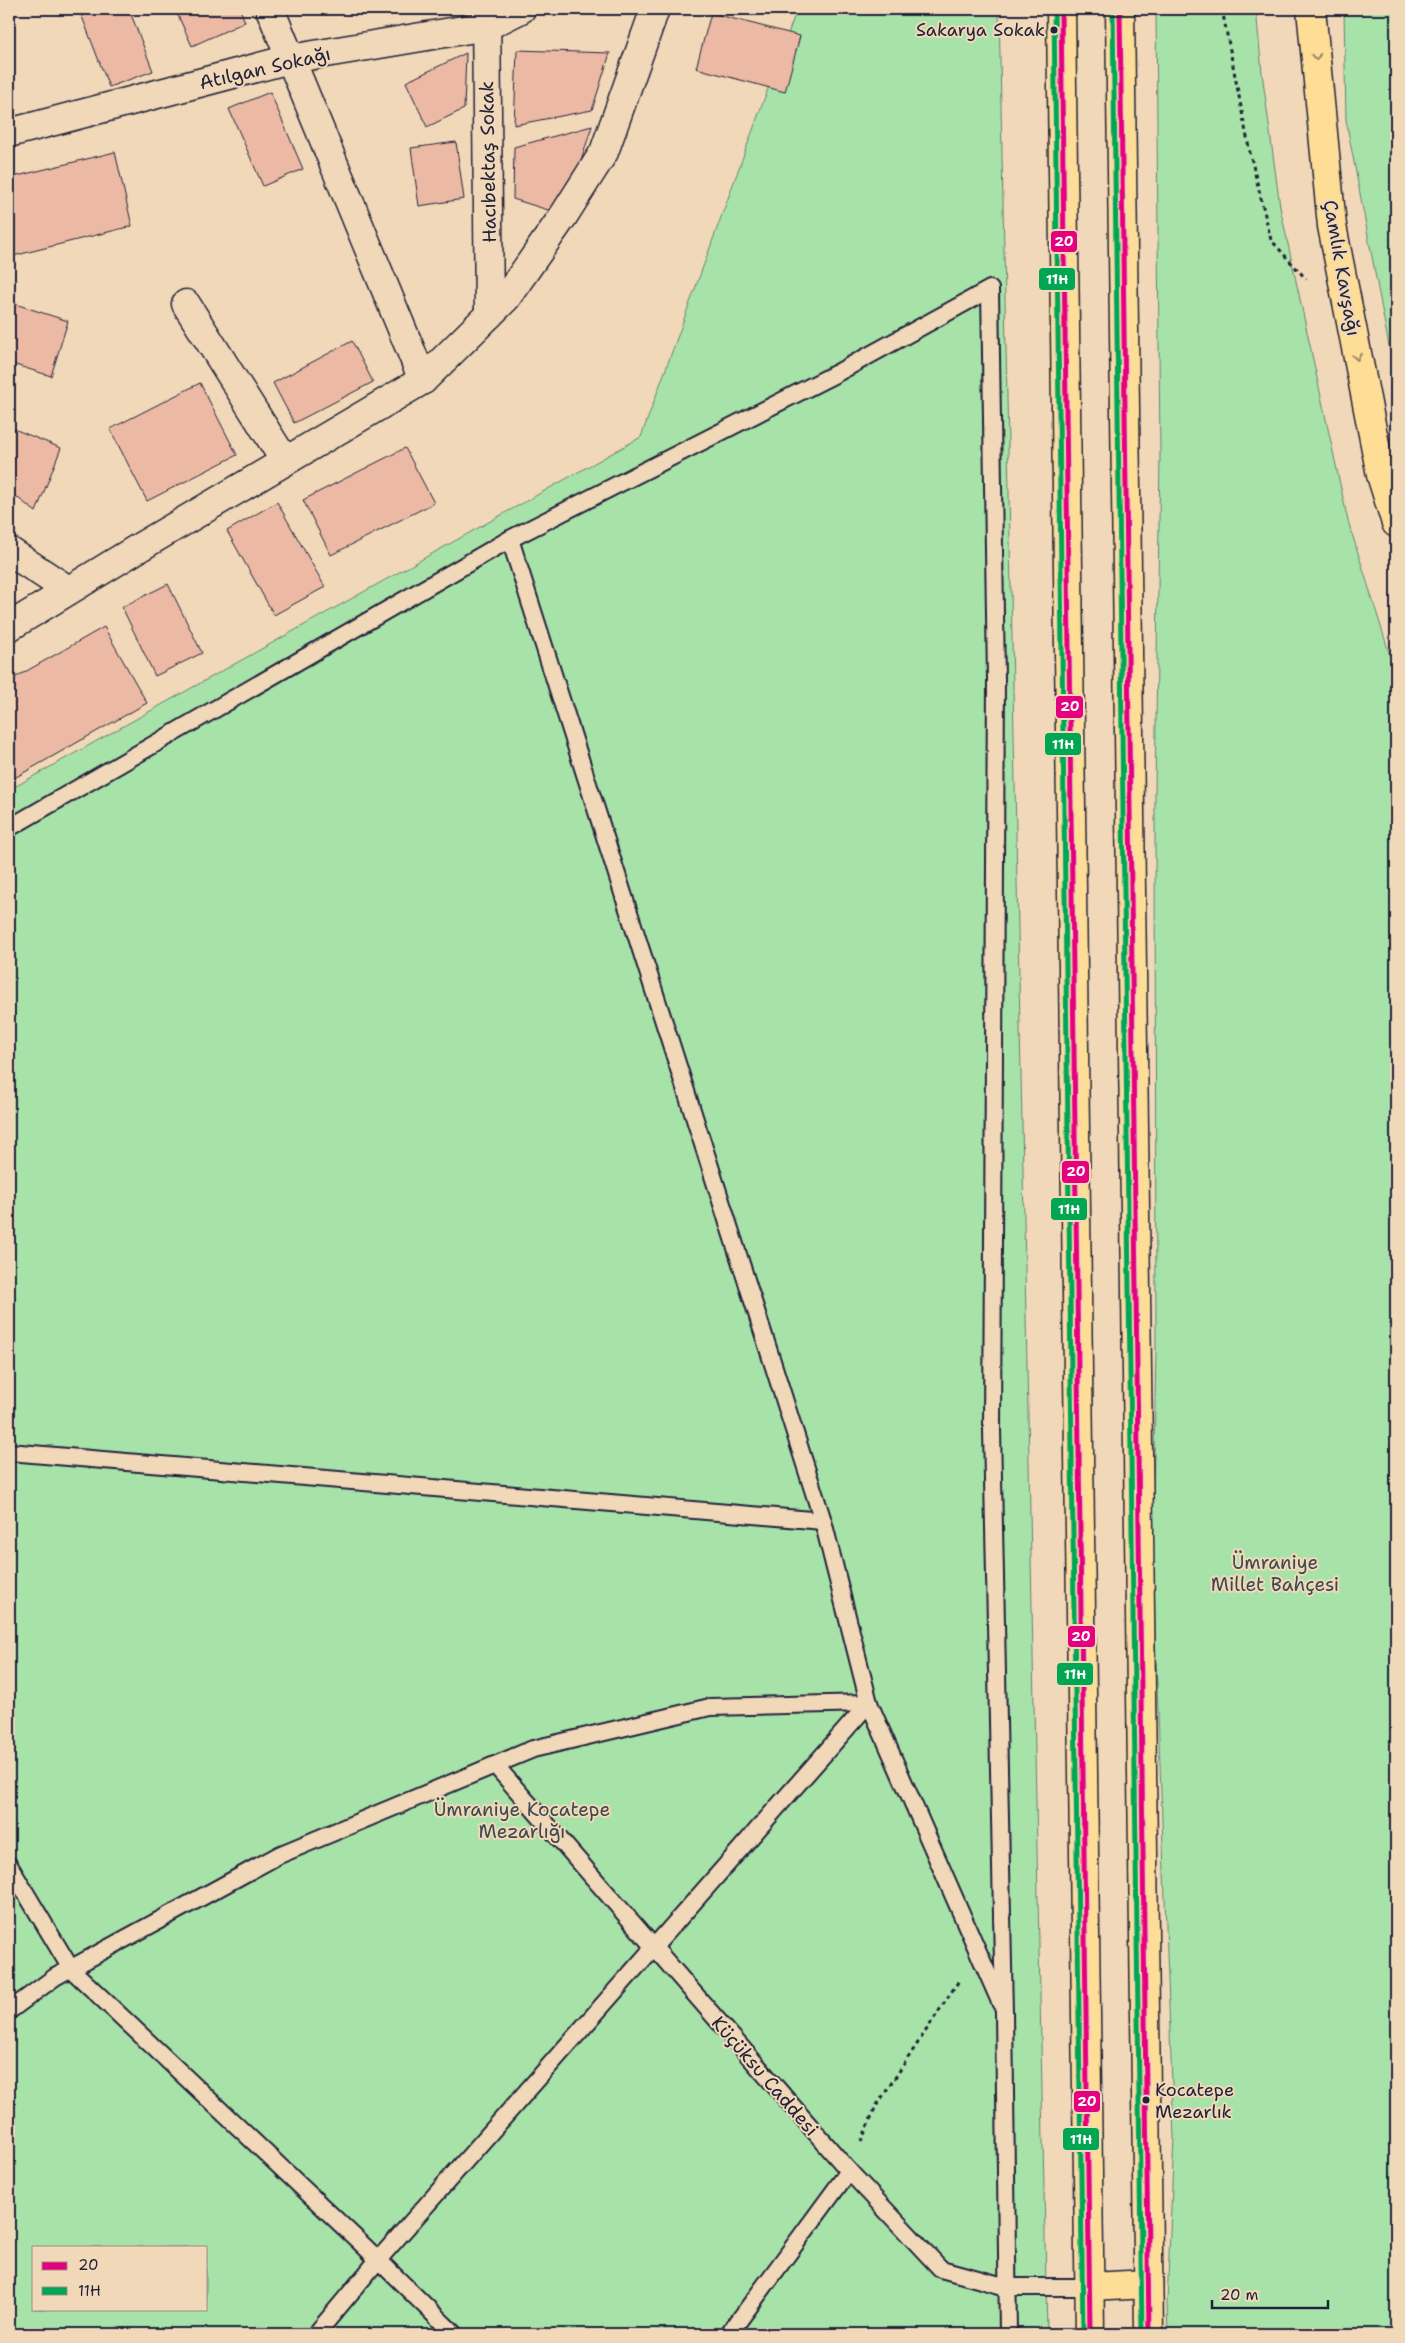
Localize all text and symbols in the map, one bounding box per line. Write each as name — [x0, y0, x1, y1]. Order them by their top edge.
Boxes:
place label: Sakarya Sokak — [916, 18, 1045, 42]
marker: Sakarya Sokak — [1049, 25, 1059, 35]
street label: Atılgan Sokağı — [197, 41, 333, 95]
one-way arrow — [1310, 54, 1321, 62]
street label: Hacıbektaş Sokak — [474, 81, 502, 243]
street label: Çamlık Kavşağı — [1318, 198, 1366, 338]
line badge: 20 — [1050, 230, 1078, 253]
text: 20 — [1054, 232, 1074, 250]
line badge: 11H — [1038, 267, 1076, 291]
text: 11H — [1046, 270, 1068, 288]
one-way arrow — [1352, 352, 1362, 361]
line badge: 20 — [1055, 695, 1084, 719]
text: 20 — [1060, 697, 1080, 715]
line badge: 11H — [1044, 732, 1082, 756]
text: 11H — [1052, 735, 1074, 753]
line badge: 20 — [1061, 1160, 1090, 1184]
text: 20 — [1066, 1162, 1086, 1180]
line badge: 11H — [1050, 1197, 1088, 1221]
text: 11H — [1058, 1200, 1080, 1218]
park label: Ümraniye Millet Bahçesi — [1211, 1550, 1339, 1597]
line badge: 20 — [1067, 1625, 1096, 1648]
text: 20 — [1071, 1627, 1091, 1645]
line badge: 11H — [1056, 1662, 1094, 1686]
text: 11H — [1064, 1665, 1086, 1683]
park label: Ümraniye Kocatepe Mezarlığı — [434, 1797, 610, 1844]
street label: Küçüksu Caddesi — [706, 2011, 824, 2141]
place label: Kocatepe Mezarlık — [1155, 2078, 1234, 2124]
line badge: 20 — [1073, 2090, 1101, 2113]
text: 20 — [1077, 2092, 1097, 2110]
marker: Kocatepe Mezarlık — [1141, 2095, 1151, 2105]
line badge: 11H — [1062, 2127, 1100, 2151]
text: 11H — [1070, 2130, 1092, 2148]
legend — [32, 2246, 208, 2310]
text: 20 — [78, 2255, 99, 2275]
scale bar — [1212, 2278, 1329, 2310]
text: 11H — [78, 2281, 101, 2301]
text: 20 m — [1220, 2285, 1259, 2305]

